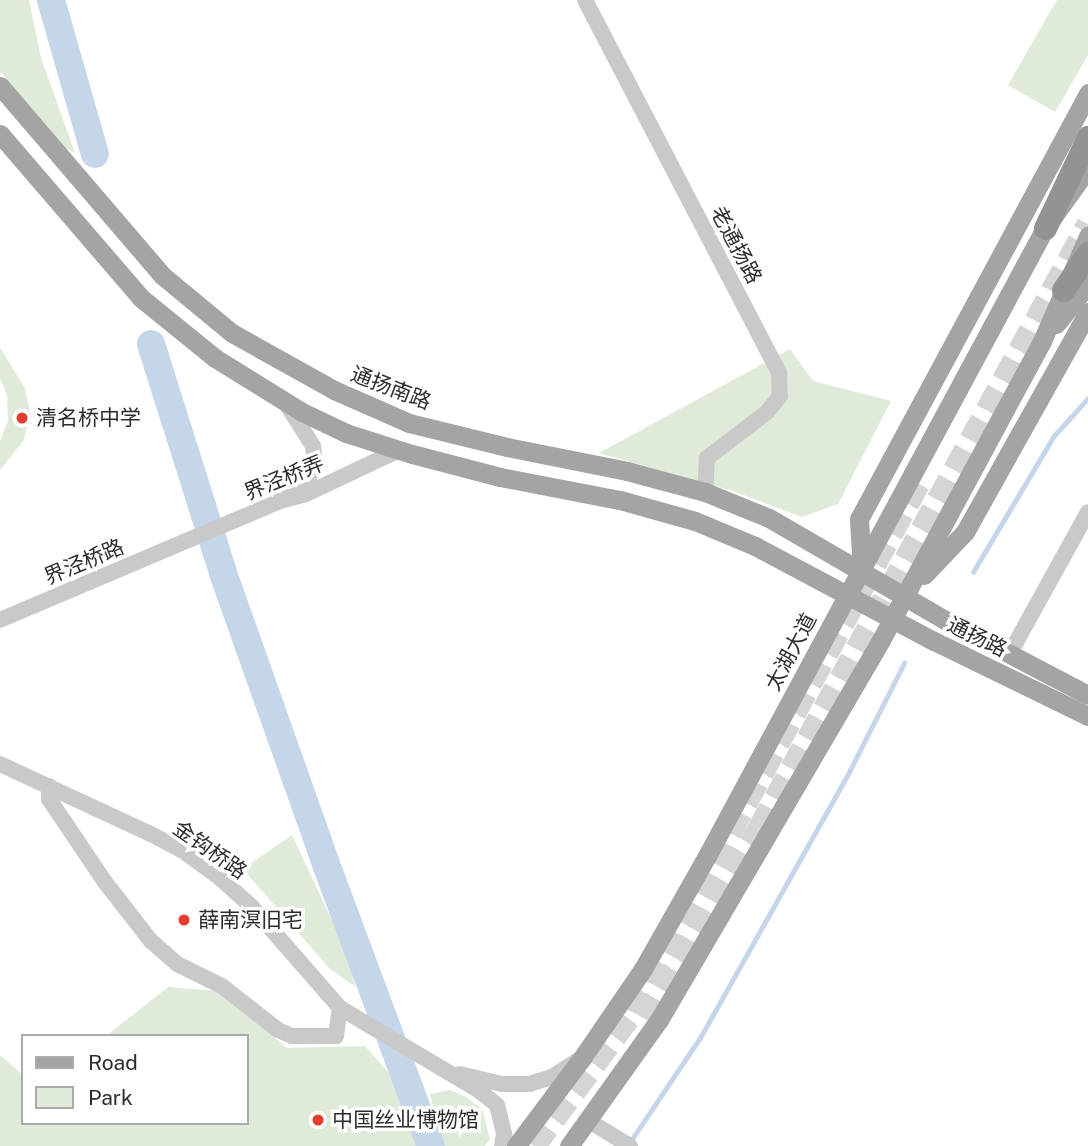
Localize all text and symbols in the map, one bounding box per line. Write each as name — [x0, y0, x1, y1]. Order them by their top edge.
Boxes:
street label: 老通扬路 — [705, 202, 767, 288]
street label: 通扬南路 — [347, 361, 435, 415]
place label: 清名桥中学 — [36, 405, 141, 431]
marker: 清名桥中学 — [14, 410, 30, 426]
street label: 界泾桥弄 — [240, 451, 328, 505]
street label: 界泾桥路 — [40, 534, 128, 590]
street label: 太湖大道 — [760, 609, 822, 695]
street label: 通扬路 — [943, 612, 1011, 662]
street label: 金钩桥路 — [168, 816, 252, 884]
place label: 薛南溟旧宅 — [198, 907, 303, 933]
marker: 薛南溟旧宅 — [176, 912, 192, 928]
legend — [21, 1034, 248, 1125]
text: Road — [88, 1050, 138, 1075]
text: Park — [88, 1085, 133, 1110]
place label: 中国丝业博物馆 — [332, 1107, 479, 1133]
marker: 中国丝业博物馆 — [310, 1112, 326, 1128]

